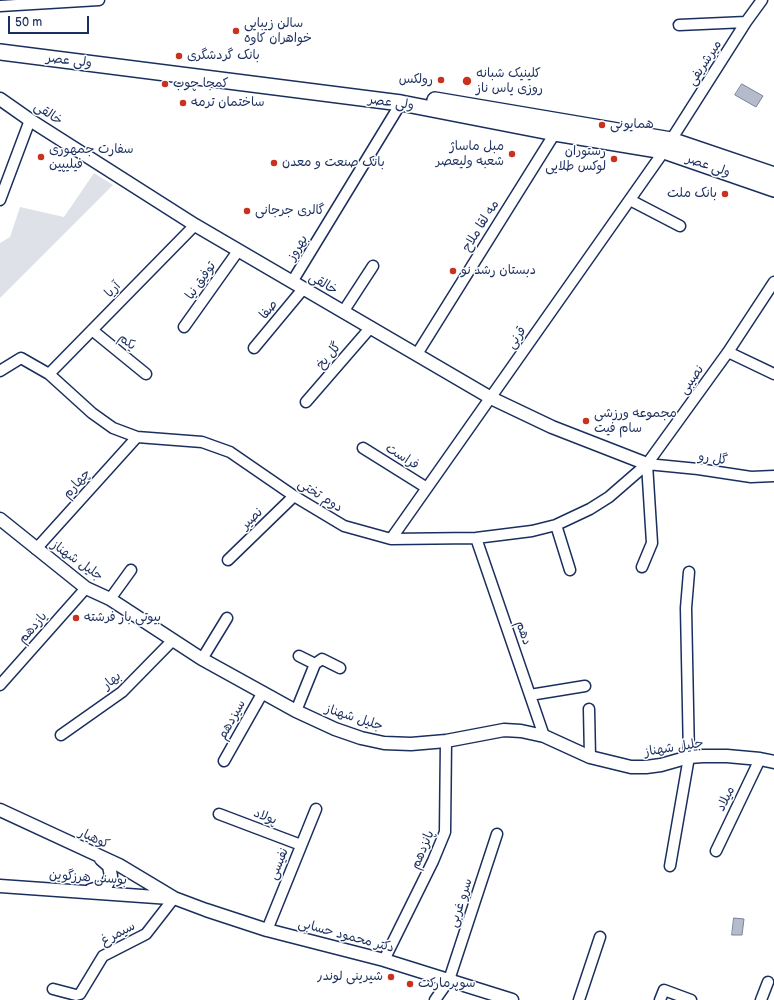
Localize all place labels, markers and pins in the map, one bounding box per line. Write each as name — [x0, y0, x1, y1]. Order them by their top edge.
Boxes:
place label: سالن زیبایی خواهران کاوه — [244, 16, 312, 47]
marker: سالن زیبایی خواهران کاوه — [231, 26, 241, 36]
place label: بانک گردشگری — [187, 48, 260, 64]
marker: بانک گردشگری — [174, 51, 184, 61]
place label: کلینیک شبانه روزی یاس ناز — [476, 66, 543, 97]
place label: رولکس — [399, 72, 433, 88]
marker: رولکس — [436, 75, 446, 85]
marker: کلینیک شبانه روزی یاس ناز — [461, 75, 473, 87]
place label: کمجا چوب — [173, 76, 228, 92]
marker: کمجا چوب — [160, 79, 170, 89]
place label: ساختمان ترمه — [191, 95, 265, 111]
marker: ساختمان ترمه — [178, 98, 188, 108]
place label: همایونی — [610, 117, 654, 133]
marker: همایونی — [597, 120, 607, 130]
place label: مبل ماساژ شعبه ولیعصر — [436, 139, 504, 170]
place label: سفارت جمهوری فیلیپین — [49, 142, 133, 173]
place label: رستوران لوکس طلایی — [545, 144, 606, 175]
marker: مبل ماساژ شعبه ولیعصر — [507, 149, 517, 159]
marker: سفارت جمهوری فیلیپین — [36, 152, 46, 162]
marker: رستوران لوکس طلایی — [609, 154, 619, 164]
place label: بانک صنعت و معدن — [282, 155, 385, 171]
marker: بانک صنعت و معدن — [269, 158, 279, 168]
place label: بانک ملت — [667, 186, 717, 202]
marker: بانک ملت — [720, 189, 730, 199]
place label: گالری جرجانی — [255, 203, 325, 219]
marker: گالری جرجانی — [242, 206, 252, 216]
place label: دبستان رشد نو — [461, 263, 536, 279]
marker: دبستان رشد نو — [448, 266, 458, 276]
place label: مجموعه ورزشی سام فیت — [594, 406, 677, 437]
marker: مجموعه ورزشی سام فیت — [581, 416, 591, 426]
place label: بیوتی بار فرشته — [84, 610, 161, 626]
marker: بیوتی بار فرشته — [71, 613, 81, 623]
place label: شیرینی لوندر — [317, 969, 383, 985]
marker: شیرینی لوندر — [386, 972, 396, 982]
place label: سوپرمارکت — [418, 976, 476, 992]
marker: سوپرمارکت — [405, 979, 415, 989]

